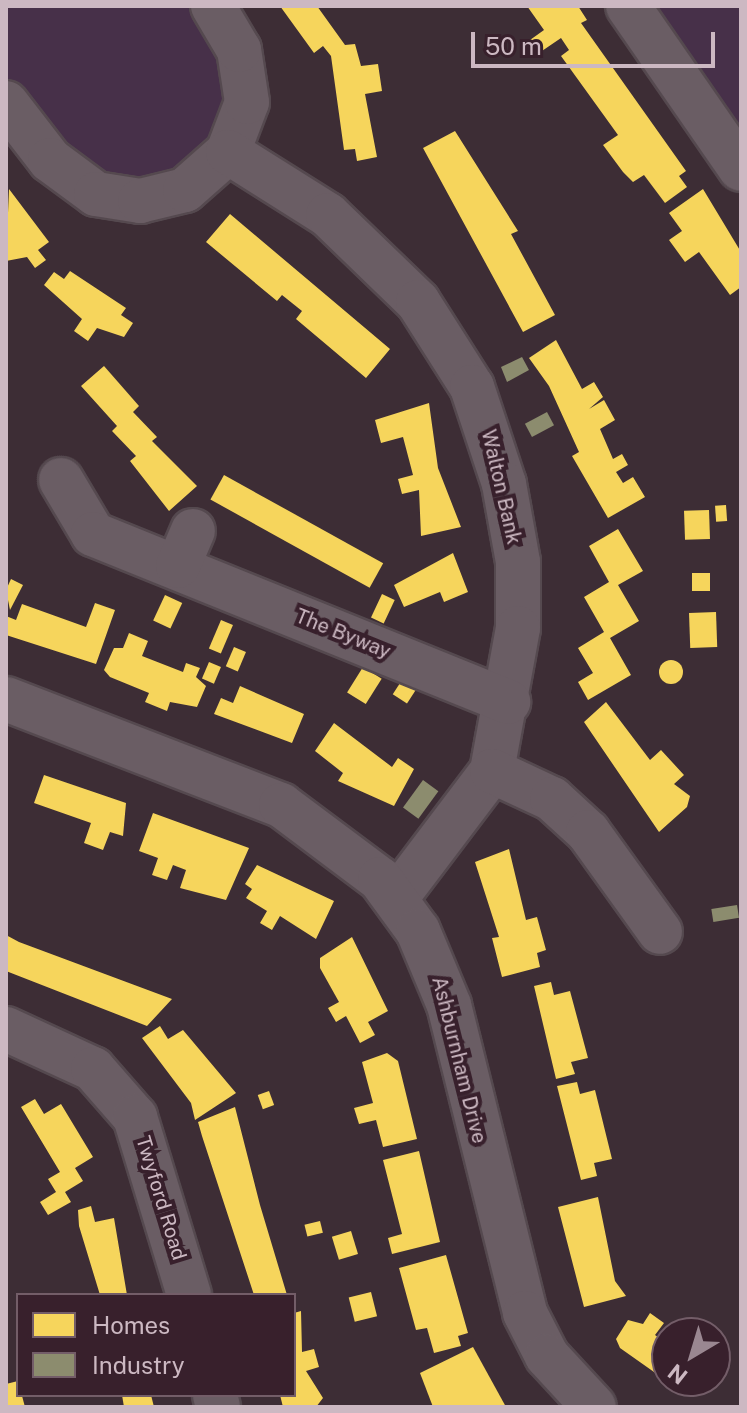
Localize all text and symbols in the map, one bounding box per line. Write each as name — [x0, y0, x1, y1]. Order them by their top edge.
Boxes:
scale bar — [475, 16, 719, 66]
text: 50 m — [485, 32, 542, 60]
street label: Walton Bank — [476, 427, 526, 547]
street label: The Byway — [292, 604, 394, 664]
street label: Ashburnham Drive — [427, 974, 491, 1146]
street label: Twyford Road — [131, 1133, 191, 1263]
legend — [16, 1293, 296, 1397]
text: Homes — [92, 1311, 170, 1339]
north arrow — [651, 1317, 731, 1397]
text: Industry — [92, 1351, 185, 1379]
text: N — [663, 1359, 692, 1390]

